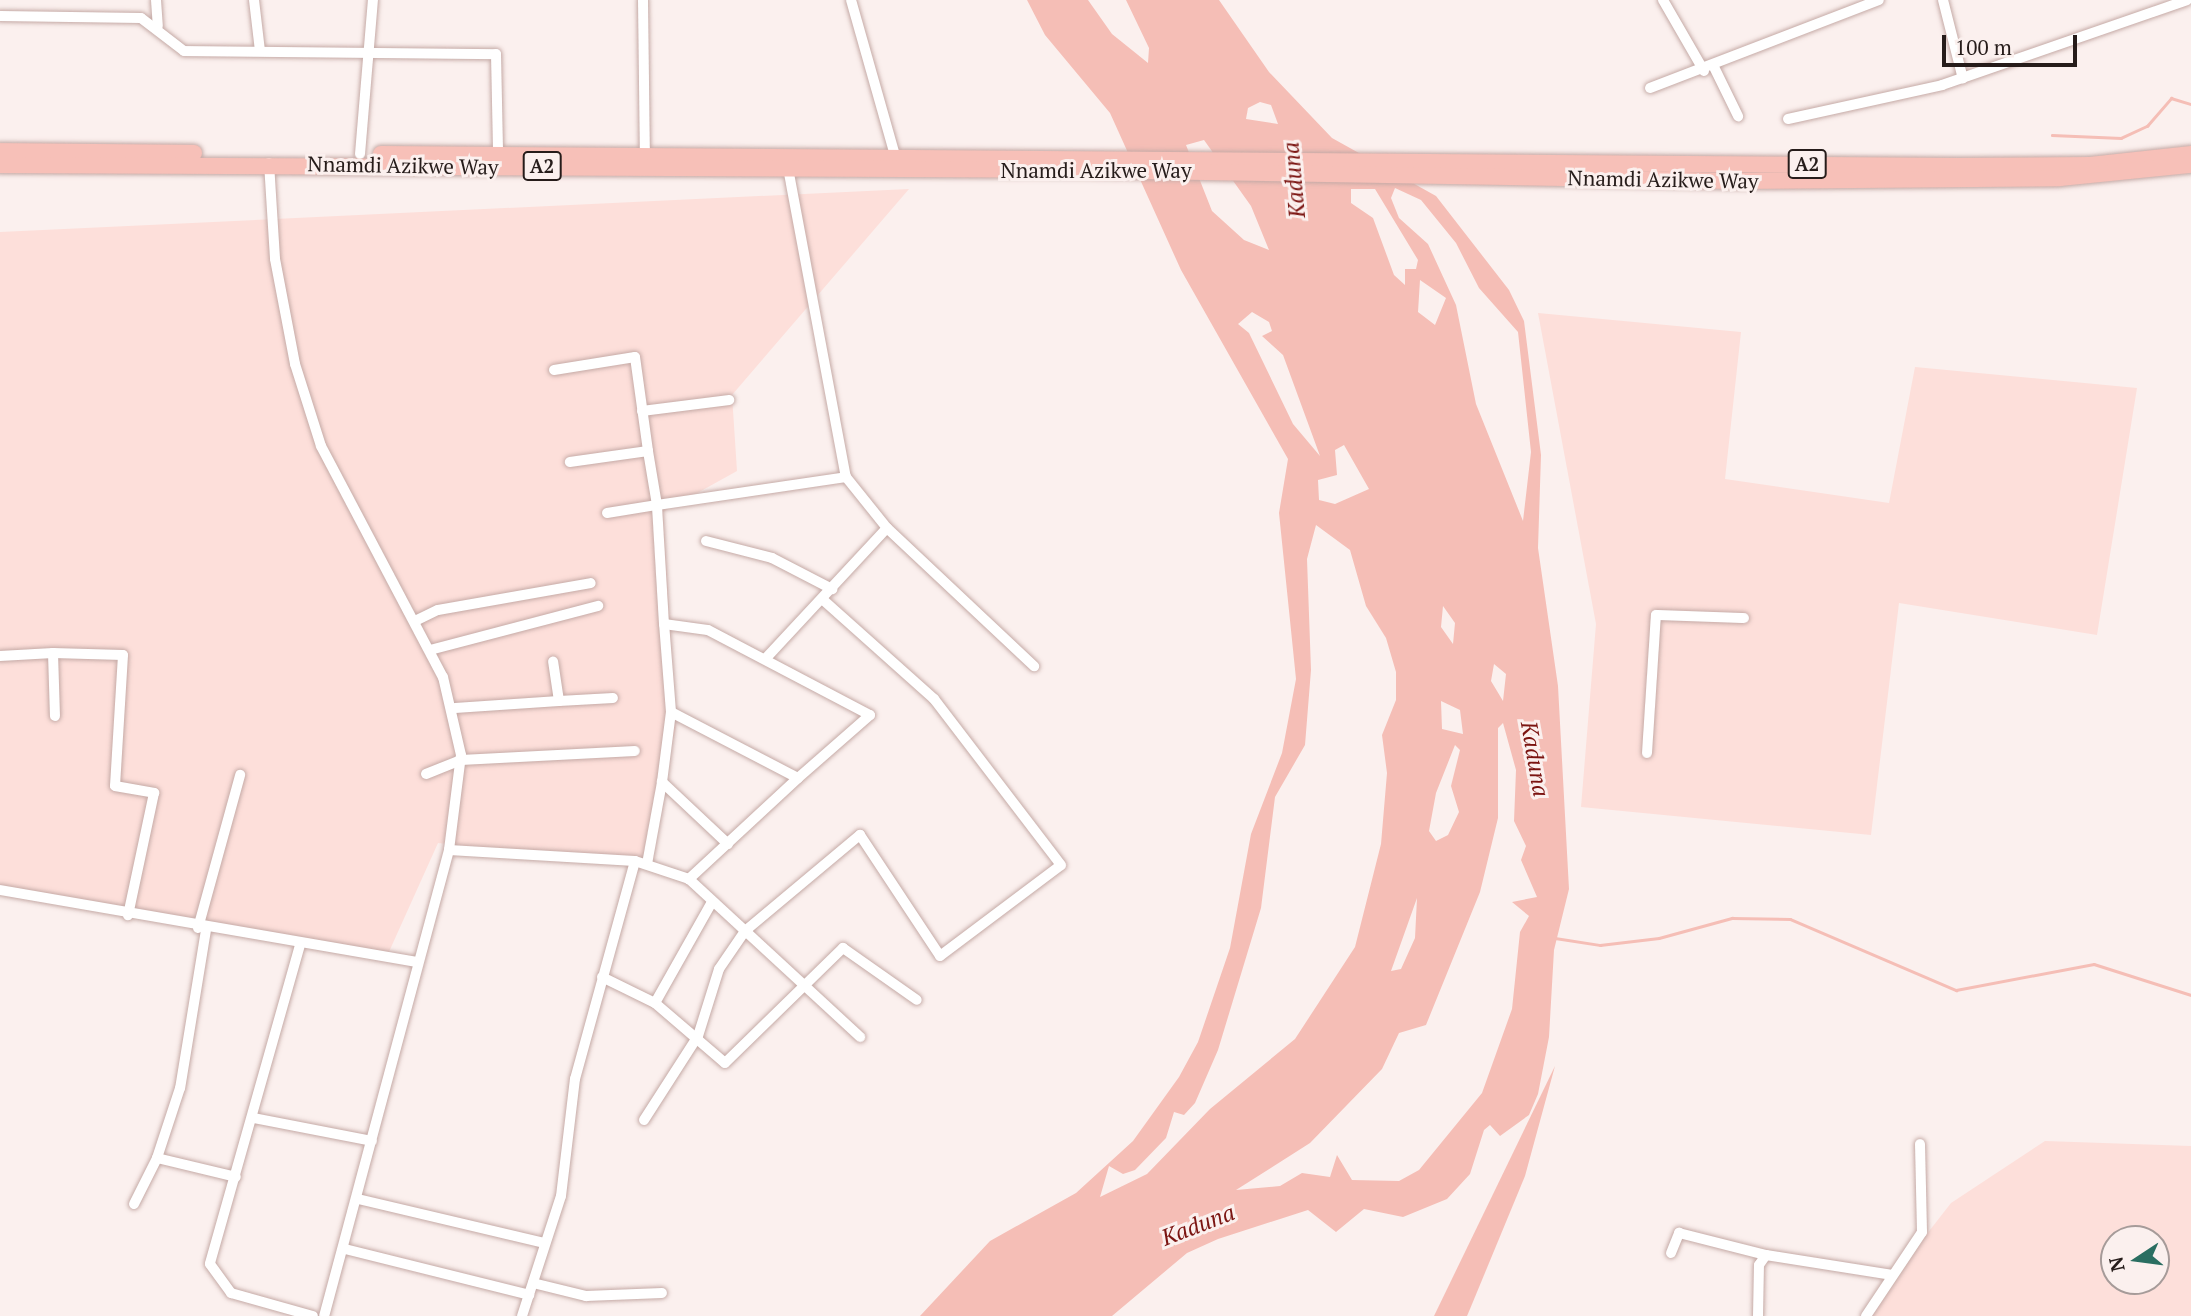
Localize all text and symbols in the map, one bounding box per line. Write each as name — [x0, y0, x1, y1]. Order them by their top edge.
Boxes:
scale bar — [1946, 21, 2081, 65]
text: 100 m — [1955, 33, 2012, 61]
water label: Kaduna — [1277, 141, 1311, 219]
road number: A2 — [1786, 148, 1828, 180]
road number: A2 — [521, 150, 563, 182]
street label: Nnamdi Azikwe Way — [307, 151, 499, 179]
street label: Nnamdi Azikwe Way — [1000, 157, 1192, 183]
street label: Nnamdi Azikwe Way — [1567, 165, 1759, 193]
water label: Kaduna — [1515, 719, 1555, 799]
water label: Kaduna — [1157, 1198, 1239, 1252]
north arrow — [2100, 1225, 2170, 1295]
text: N — [2102, 1255, 2130, 1274]

